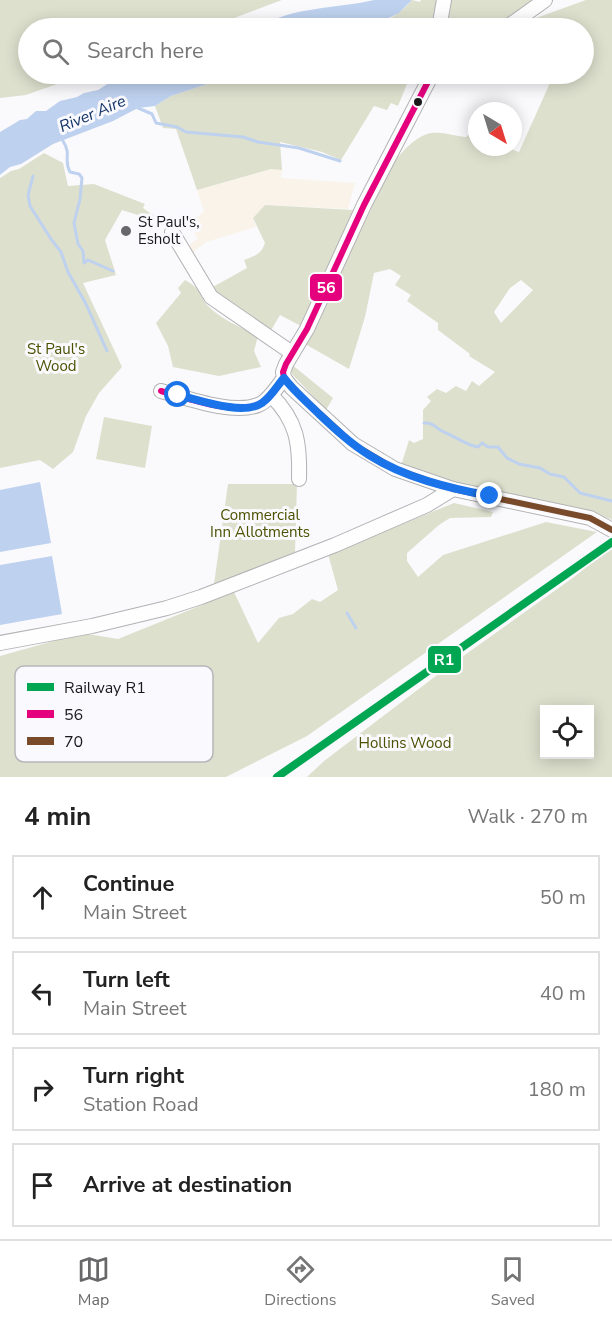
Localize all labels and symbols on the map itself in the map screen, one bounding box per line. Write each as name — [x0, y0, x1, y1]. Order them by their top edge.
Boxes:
water label: River Aire — [56, 90, 130, 138]
unlabelled marker — [412, 96, 424, 108]
north arrow — [468, 102, 522, 156]
place label: St Paul's, Esholt — [138, 212, 200, 249]
marker: St Paul's, Esholt — [119, 224, 133, 238]
line badge: 56 — [309, 273, 343, 302]
text: 56 — [316, 277, 336, 299]
park label: St Paul's Wood — [27, 339, 85, 376]
route start — [164, 381, 190, 407]
route end — [476, 482, 502, 508]
park label: Commercial Inn Allotments — [210, 505, 310, 542]
line badge: R1 — [427, 645, 462, 674]
text: R1 — [434, 649, 454, 671]
legend — [15, 666, 213, 762]
text: Railway R1 — [64, 677, 146, 699]
text: 56 — [64, 704, 83, 726]
text: 70 — [64, 731, 83, 753]
park label: Hollins Wood — [359, 733, 451, 753]

